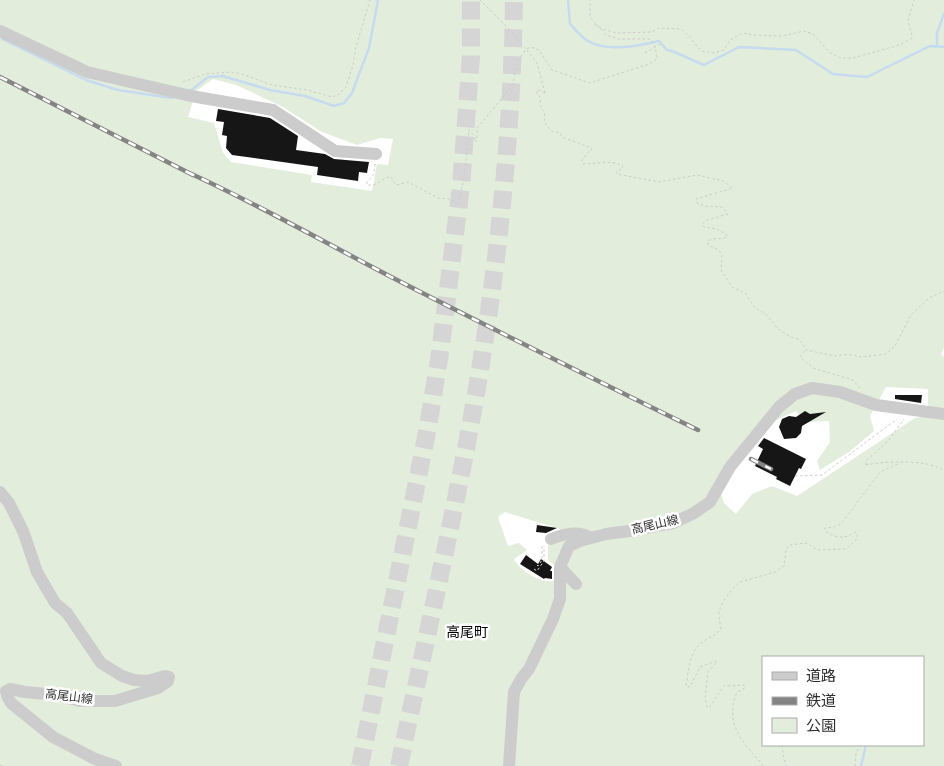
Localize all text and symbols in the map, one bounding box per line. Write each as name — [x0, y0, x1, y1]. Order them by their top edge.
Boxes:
street label: 高尾山線 — [630, 511, 680, 539]
district label: 高尾町 — [446, 623, 488, 643]
legend — [762, 656, 924, 746]
text: 道路 — [806, 666, 836, 687]
street label: 高尾山線 — [44, 686, 94, 708]
text: 鉄道 — [806, 691, 836, 712]
text: 公園 — [806, 716, 836, 737]

